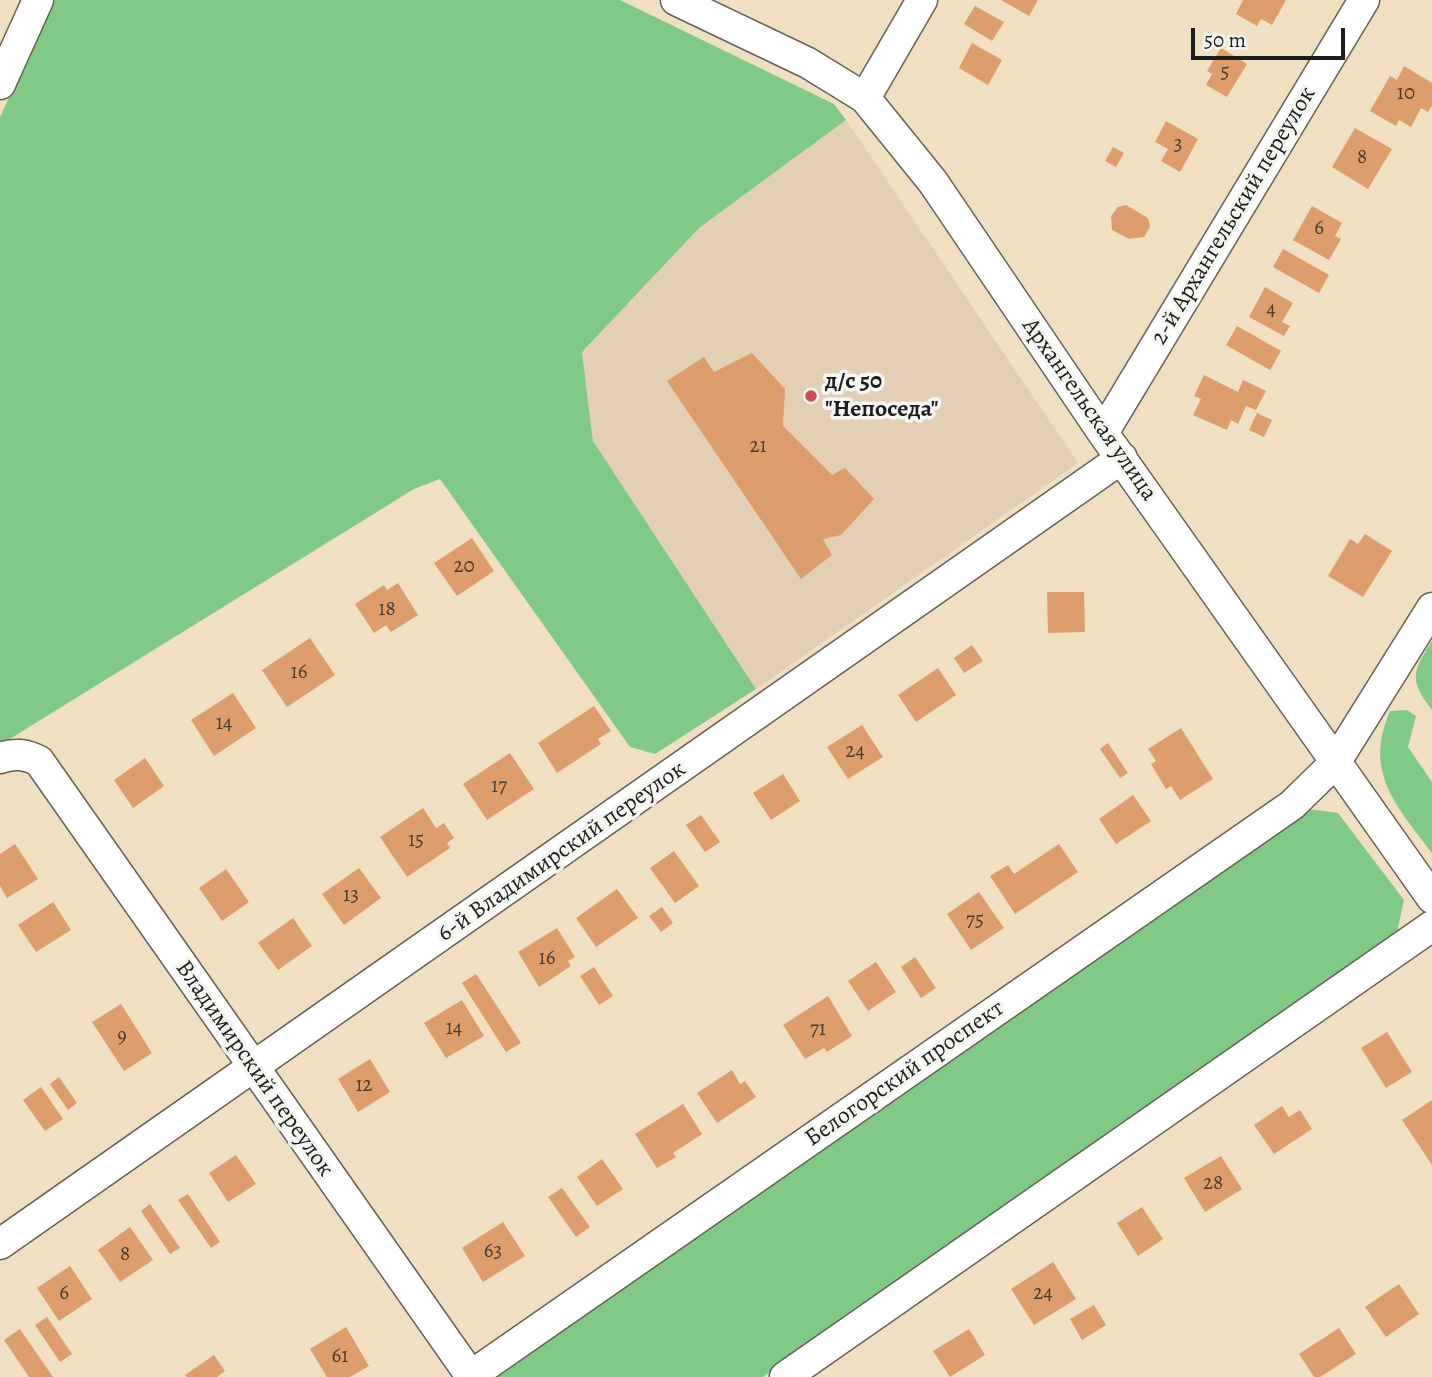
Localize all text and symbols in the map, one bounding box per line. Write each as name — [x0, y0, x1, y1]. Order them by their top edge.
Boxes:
scale bar — [1194, 14, 1348, 58]
text: 50 m — [1204, 26, 1246, 54]
house number: 5 — [1220, 60, 1230, 86]
house number: 10 — [1397, 81, 1415, 107]
street label: 2-й Архангельский переулок — [1145, 82, 1323, 350]
house number: 3 — [1174, 132, 1182, 158]
house number: 8 — [1357, 145, 1367, 171]
house number: 6 — [1314, 216, 1324, 242]
house number: 4 — [1266, 297, 1276, 323]
street label: Архангельская улица — [1015, 313, 1163, 507]
place label: д/с 50 "Непоседа" — [825, 368, 938, 424]
marker: д/с 50 "Непоседа" — [803, 388, 819, 404]
house number: 21 — [749, 434, 767, 460]
house number: 20 — [453, 554, 475, 580]
house number: 18 — [378, 597, 396, 623]
house number: 16 — [291, 660, 307, 686]
house number: 14 — [216, 711, 232, 737]
house number: 24 — [845, 739, 865, 765]
street label: 6-й Владимирский переулок — [432, 755, 692, 949]
house number: 17 — [491, 774, 507, 800]
house number: 15 — [408, 828, 424, 854]
house number: 13 — [343, 883, 359, 909]
house number: 75 — [966, 908, 984, 934]
house number: 16 — [539, 946, 555, 972]
street label: Владимирский переулок — [168, 955, 340, 1183]
street label: Белогорский проспект — [800, 994, 1010, 1154]
house number: 14 — [446, 1016, 462, 1042]
house number: 71 — [810, 1017, 826, 1043]
house number: 9 — [117, 1024, 127, 1050]
house number: 12 — [355, 1073, 373, 1099]
house number: 28 — [1203, 1171, 1223, 1197]
house number: 63 — [484, 1239, 502, 1265]
house number: 8 — [120, 1242, 130, 1268]
house number: 6 — [59, 1281, 69, 1307]
house number: 24 — [1033, 1281, 1053, 1307]
house number: 61 — [332, 1344, 348, 1370]

